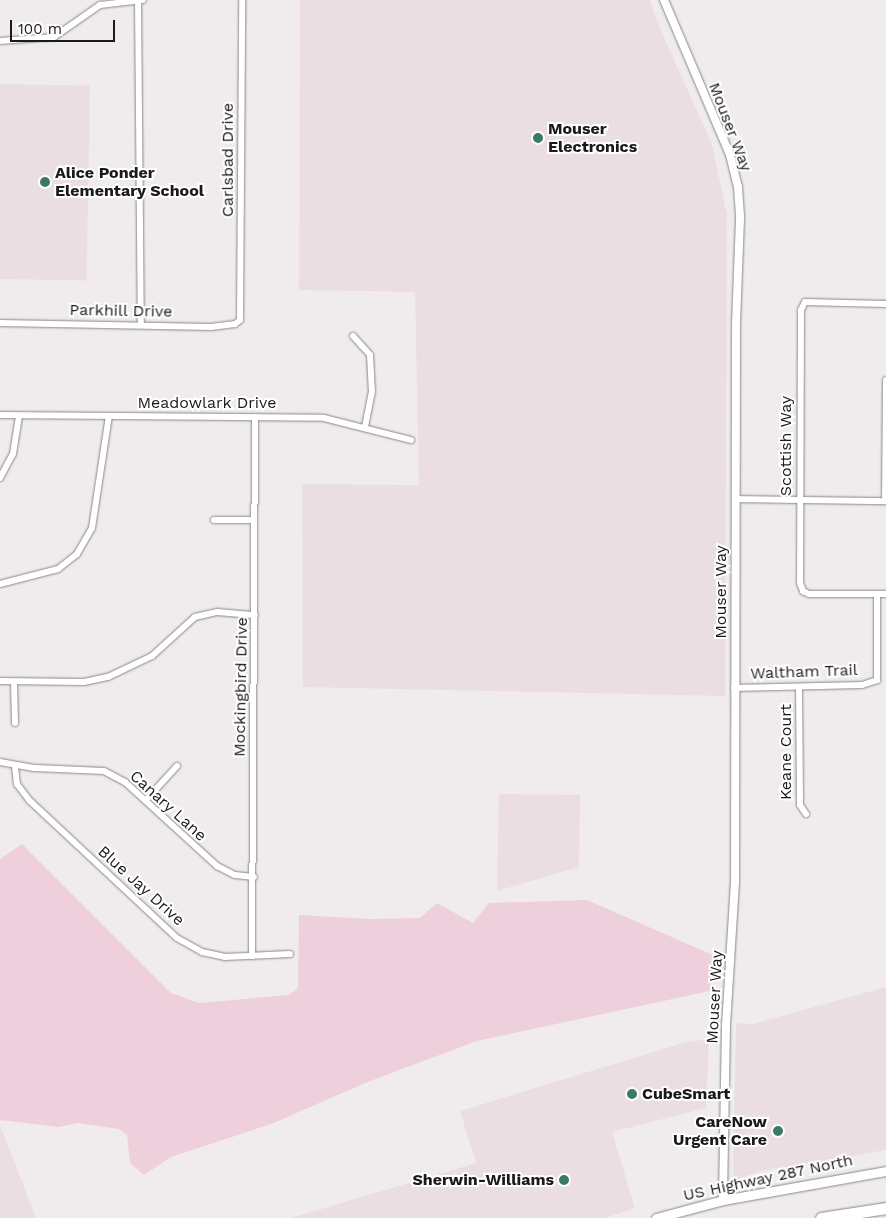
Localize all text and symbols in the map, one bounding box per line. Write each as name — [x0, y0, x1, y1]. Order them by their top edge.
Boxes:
scale bar — [12, 10, 118, 42]
text: 100 m — [18, 20, 62, 38]
street label: Mouser Way — [704, 80, 756, 174]
street label: Carlsbad Drive — [218, 103, 238, 217]
place label: Mouser Electronics — [548, 119, 637, 157]
marker: Mouser Electronics — [532, 132, 544, 144]
place label: Alice Ponder Elementary School — [55, 163, 204, 201]
marker: Alice Ponder Elementary School — [39, 176, 51, 188]
street label: Parkhill Drive — [69, 300, 173, 322]
street label: Meadowlark Drive — [137, 393, 277, 413]
street label: Scottish Way — [776, 396, 796, 496]
street label: Mouser Way — [711, 545, 731, 639]
street label: Mockingbird Drive — [230, 617, 252, 757]
street label: Waltham Trail — [750, 661, 858, 683]
street label: Keane Court — [776, 704, 796, 800]
street label: Canary Lane — [126, 766, 210, 846]
street label: Blue Jay Drive — [93, 842, 189, 930]
street label: Mouser Way — [703, 949, 727, 1045]
place label: CubeSmart — [642, 1084, 730, 1104]
marker: CubeSmart — [626, 1088, 638, 1100]
place label: CareNow Urgent Care — [673, 1112, 767, 1150]
marker: CareNow Urgent Care — [771, 1124, 785, 1138]
street label: US Highway 287 North — [681, 1151, 855, 1205]
place label: Sherwin-Williams — [412, 1170, 554, 1190]
marker: Sherwin-Williams — [558, 1174, 570, 1186]

